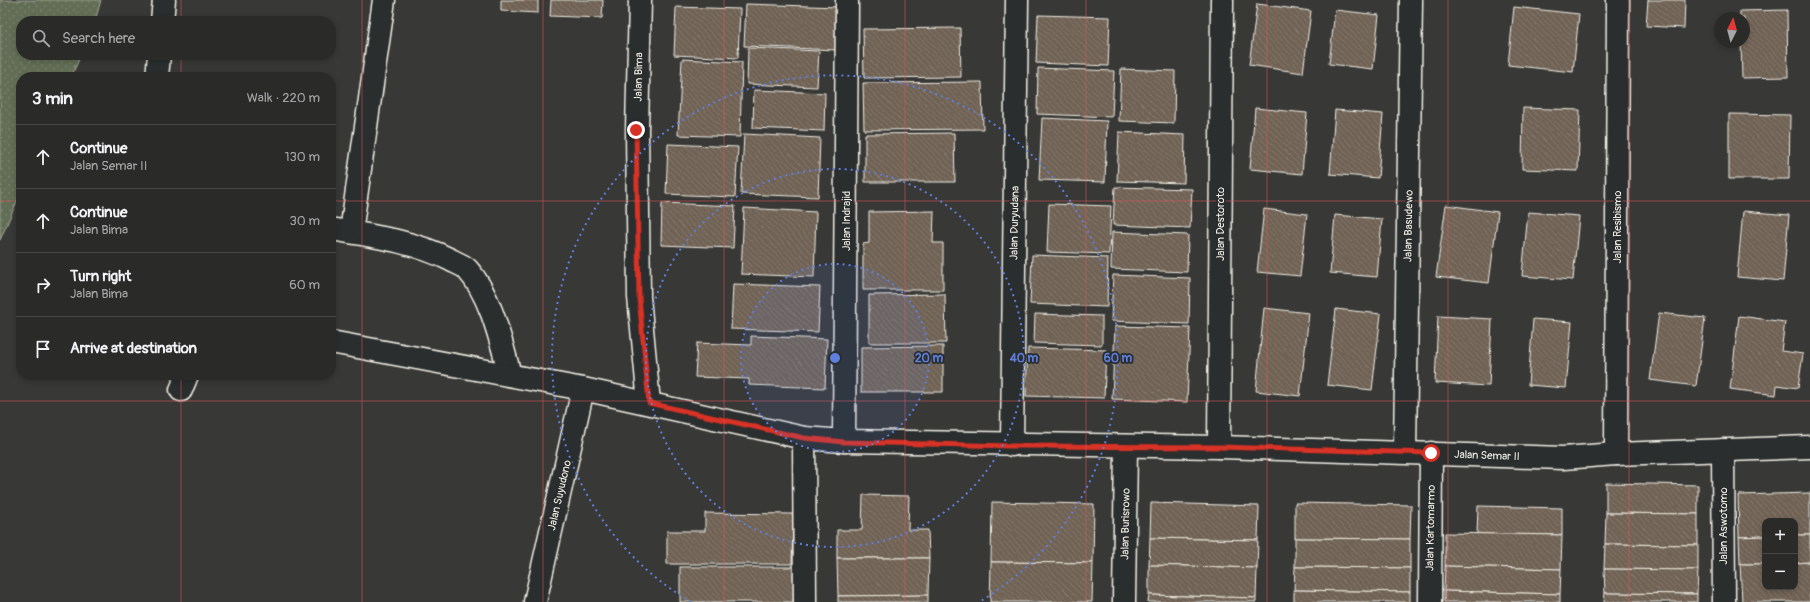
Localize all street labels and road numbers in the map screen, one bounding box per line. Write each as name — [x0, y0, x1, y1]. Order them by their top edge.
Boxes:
street label: Jalan Bima — [632, 52, 645, 102]
street label: Jalan Duryudana — [1007, 186, 1022, 260]
street label: Jalan Destoroto — [1214, 187, 1227, 261]
street label: Jalan Basudewo — [1401, 190, 1416, 262]
street label: Jalan Resibismo — [1611, 190, 1624, 264]
street label: Jalan Indrajid — [840, 191, 853, 251]
street label: Jalan Semar II — [1454, 448, 1520, 463]
street label: Jalan Suyudono — [545, 459, 574, 532]
street label: Jalan Kartomarmo — [1423, 485, 1438, 571]
street label: Jalan Aswotomo — [1717, 487, 1730, 565]
street label: Jalan Burisrowo — [1118, 488, 1133, 560]

